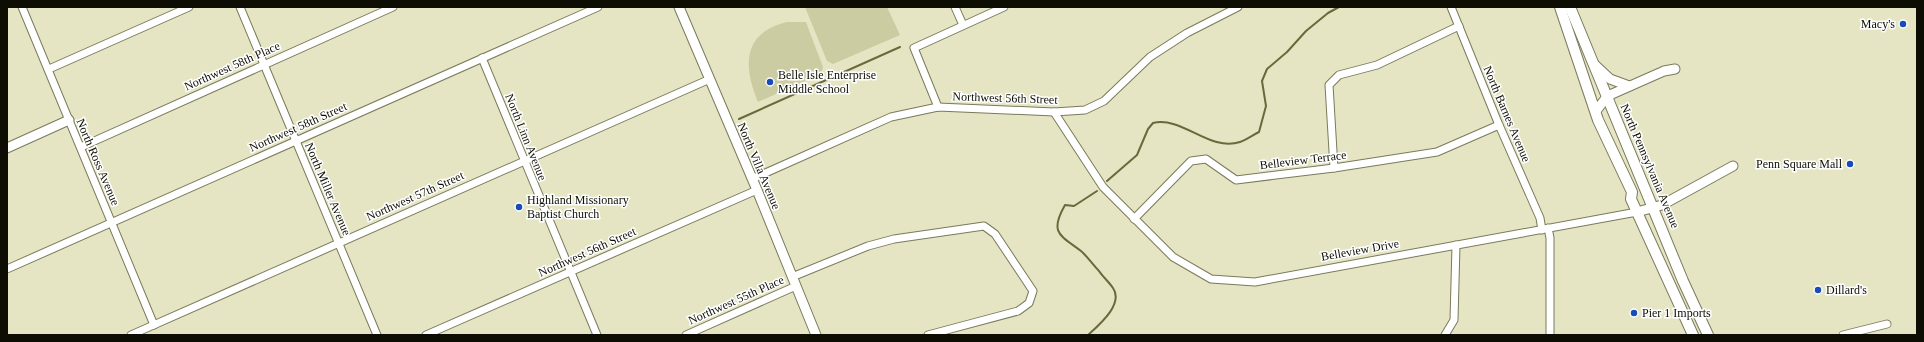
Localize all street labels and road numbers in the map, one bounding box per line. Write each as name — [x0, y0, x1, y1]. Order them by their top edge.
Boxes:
street label: Northwest 58th Place — [182, 39, 282, 93]
street label: North Barnes Avenue — [1480, 64, 1534, 164]
street label: Northwest 56th Street — [952, 89, 1059, 107]
street label: North Linn Avenue — [502, 92, 550, 182]
street label: Northwest 58th Street — [247, 99, 350, 155]
street label: North Pennsylvania Avenue — [1617, 102, 1683, 230]
street label: North Ross Avenue — [73, 116, 123, 208]
street label: North Villa Avenue — [734, 121, 784, 211]
street label: North Miller Avenue — [302, 140, 354, 238]
street label: Belleview Terrace — [1259, 148, 1347, 172]
street label: Northwest 57th Street — [364, 168, 467, 224]
street label: Northwest 56th Street — [536, 224, 639, 280]
street label: Belleview Drive — [1320, 236, 1400, 264]
street label: Northwest 55th Place — [686, 273, 786, 327]

